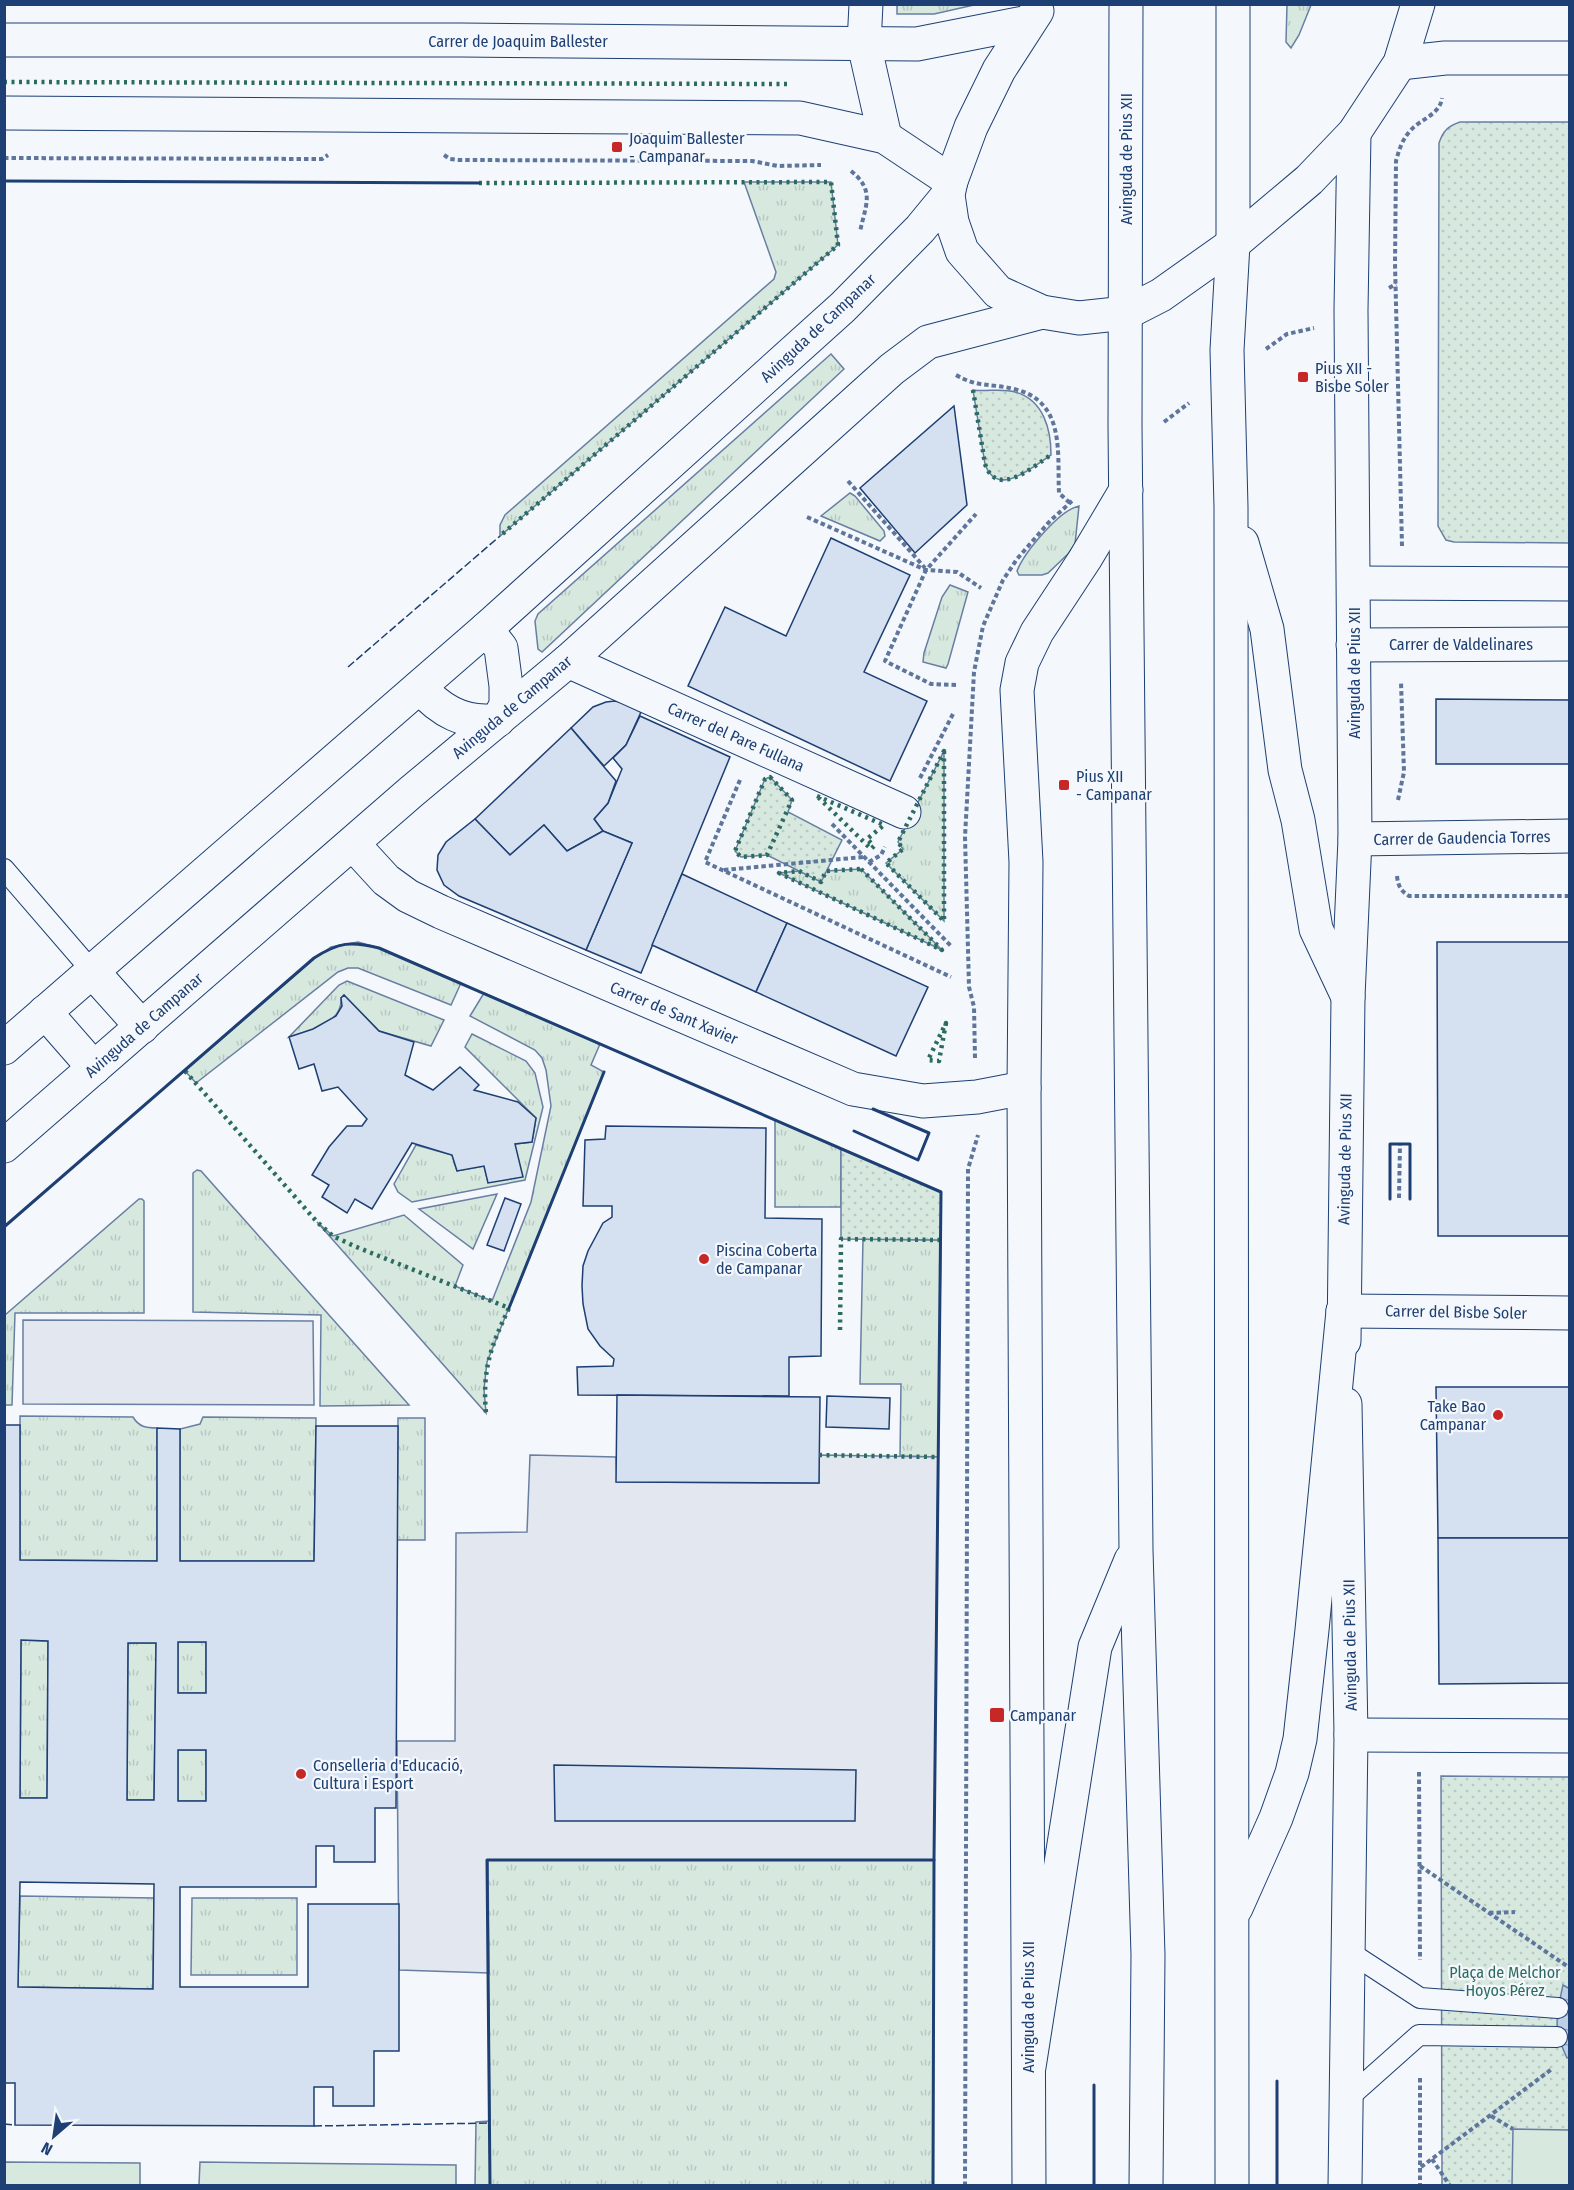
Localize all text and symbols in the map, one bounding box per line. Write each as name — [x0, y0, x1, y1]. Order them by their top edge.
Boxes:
street label: Carrer de Joaquim Ballester — [428, 32, 608, 51]
street label: Avinguda de Pius XII — [1117, 93, 1136, 225]
place label: Joaquim Ballester - Campanar — [629, 129, 745, 166]
marker: Joaquim Ballester - Campanar — [610, 140, 624, 154]
street label: Avinguda de Campanar — [757, 270, 880, 386]
place label: Pius XII - Bisbe Soler — [1315, 359, 1389, 396]
marker: Pius XII - Bisbe Soler — [1296, 370, 1310, 384]
street label: Avinguda de Pius XII — [1345, 607, 1364, 739]
street label: Carrer de Valdelinares — [1389, 635, 1533, 654]
street label: Avinguda de Campanar — [448, 651, 576, 763]
street label: Carrer del Pare Fullana — [665, 698, 807, 776]
place label: Pius XII - Campanar — [1076, 767, 1152, 804]
marker: Pius XII - Campanar — [1057, 778, 1071, 792]
street label: Carrer de Gaudencia Torres — [1373, 827, 1551, 849]
street label: Avinguda de Campanar — [81, 968, 207, 1081]
street label: Carrer de Sant Xavier — [607, 977, 741, 1049]
street label: Avinguda de Pius XII — [1334, 1093, 1356, 1225]
place label: Piscina Coberta de Campanar — [716, 1241, 817, 1278]
marker: Piscina Coberta de Campanar — [697, 1252, 711, 1266]
street label: Carrer del Bisbe Soler — [1385, 1301, 1528, 1323]
place label: Take Bao Campanar — [1420, 1397, 1486, 1434]
marker: Take Bao Campanar — [1491, 1408, 1505, 1422]
street label: Avinguda de Pius XII — [1339, 1579, 1361, 1711]
marker: Campanar — [988, 1706, 1006, 1724]
place label: Campanar — [1010, 1706, 1077, 1725]
place label: Conselleria d'Educació, Cultura i Esport — [313, 1756, 463, 1793]
marker: Conselleria d'Educació, Cultura i Esport — [294, 1767, 308, 1781]
street label: Avinguda de Pius XII — [1019, 1941, 1038, 2073]
park label: Plaça de Melchor Hoyos Pérez — [1449, 1963, 1561, 2000]
north arrow — [24, 2106, 84, 2166]
text: N — [38, 2138, 56, 2159]

